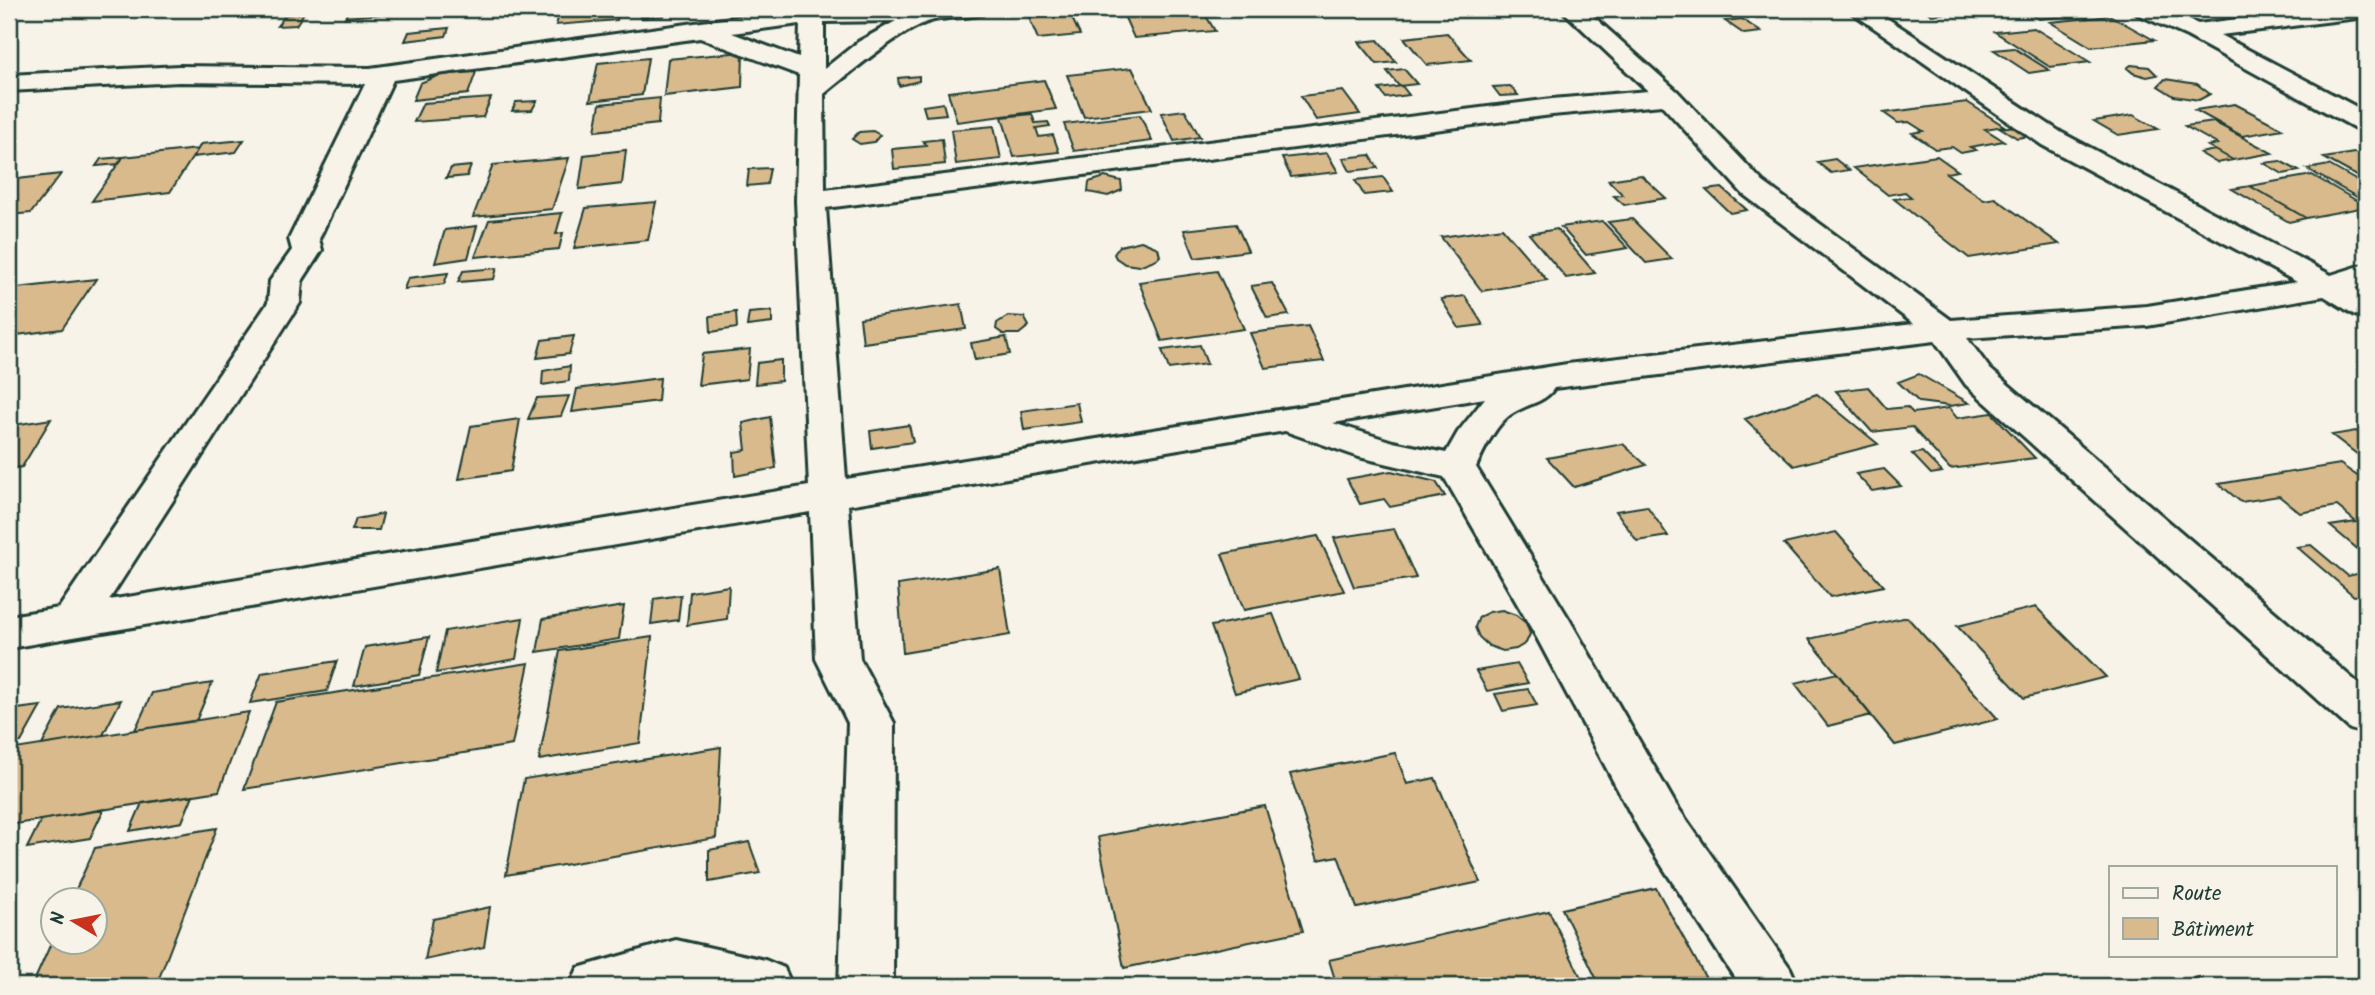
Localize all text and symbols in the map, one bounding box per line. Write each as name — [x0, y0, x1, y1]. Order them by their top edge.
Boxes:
legend — [2109, 866, 2336, 956]
text: Route — [2172, 878, 2222, 911]
north arrow — [38, 886, 108, 956]
text: N — [43, 910, 75, 927]
text: Bâtiment — [2172, 914, 2255, 947]

